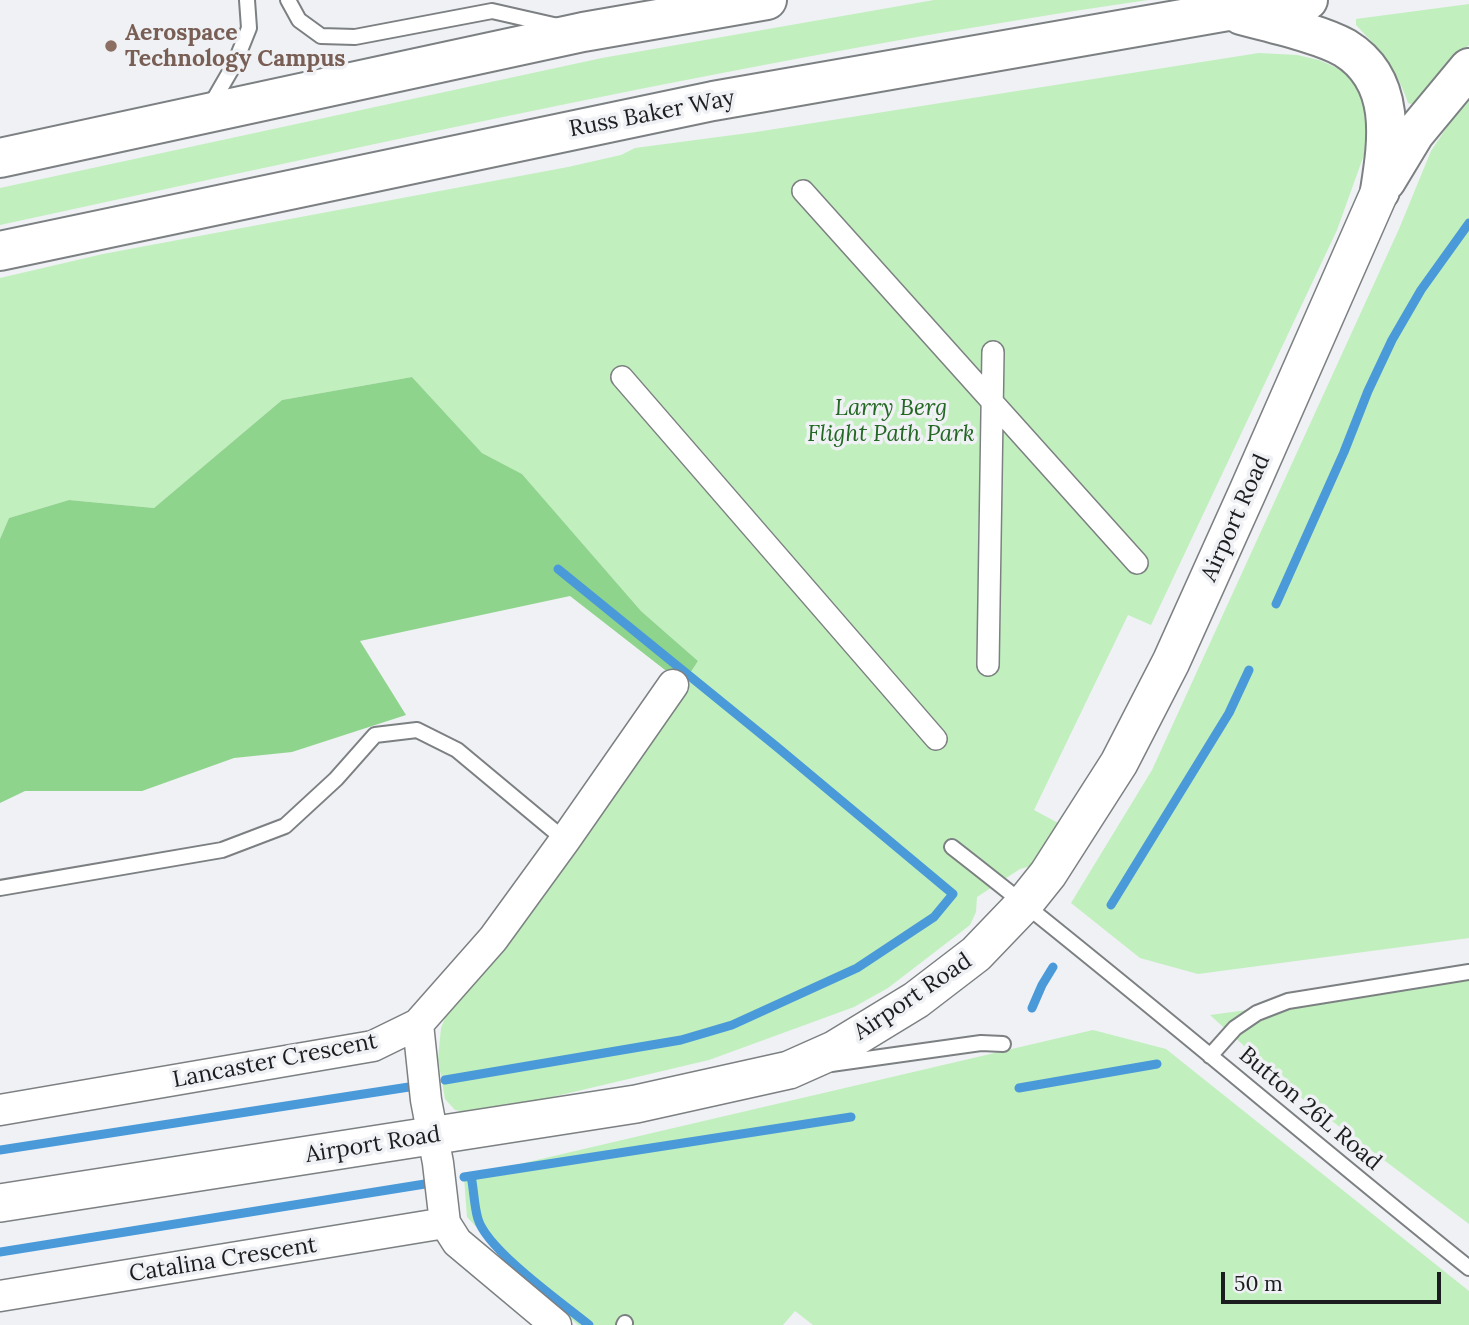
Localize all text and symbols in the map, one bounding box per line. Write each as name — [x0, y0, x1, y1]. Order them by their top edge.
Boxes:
place label: Aerospace Technology Campus — [125, 19, 346, 73]
marker: Aerospace Technology Campus — [103, 38, 119, 54]
street label: Russ Baker Way — [567, 84, 737, 144]
park label: Larry Berg Flight Path Park — [807, 394, 975, 448]
street label: Airport Road — [1196, 450, 1276, 586]
street label: Airport Road — [849, 947, 977, 1047]
street label: Lancaster Crescent — [170, 1028, 380, 1094]
street label: Button 26L Road — [1233, 1041, 1387, 1177]
street label: Airport Road — [303, 1121, 443, 1169]
street label: Catalina Crescent — [127, 1232, 319, 1288]
scale bar — [1224, 1258, 1444, 1302]
text: 50 m — [1234, 1270, 1283, 1297]

